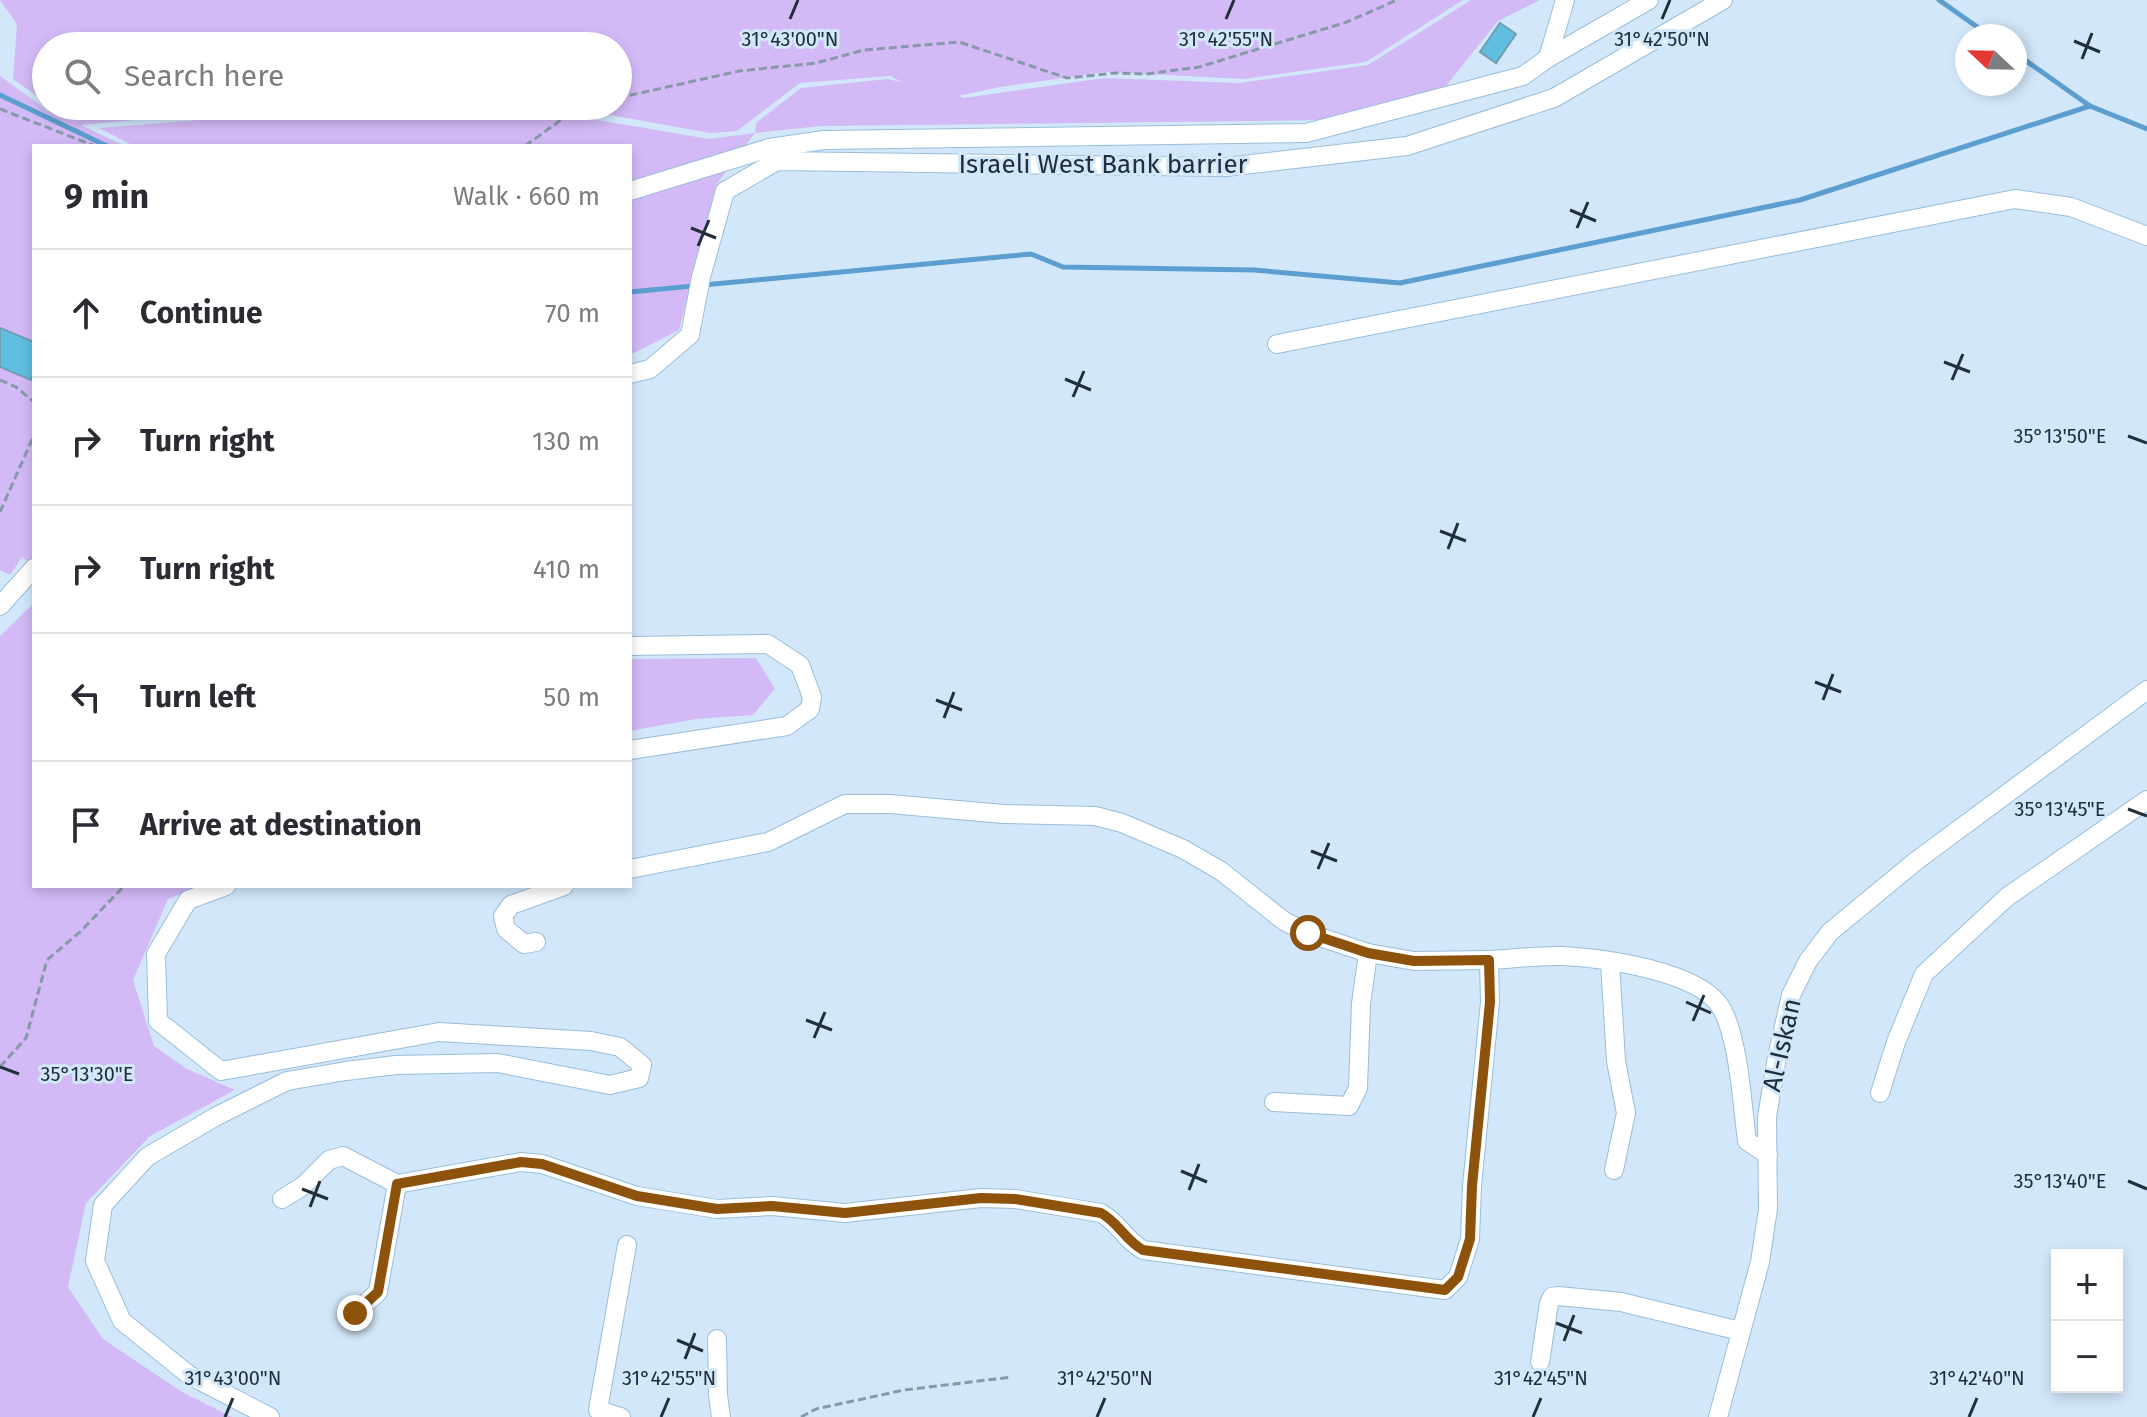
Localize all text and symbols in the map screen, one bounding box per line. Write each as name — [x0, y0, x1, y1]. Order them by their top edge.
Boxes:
north arrow — [1955, 24, 2027, 96]
text: 31°43'00"N — [742, 27, 838, 51]
text: 31°42'55"N — [1179, 27, 1273, 51]
text: 31°42'50"N — [1614, 27, 1710, 51]
search box — [32, 32, 632, 120]
icon: search — [60, 54, 104, 98]
text: Search here — [124, 58, 284, 94]
street label: Israeli West Bank barrier — [958, 149, 1248, 180]
text: 9 min — [64, 176, 149, 217]
text: Walk · 660 m — [453, 181, 600, 212]
icon: ahead — [64, 291, 108, 335]
text: Continue — [140, 295, 263, 331]
text: 70 m — [545, 298, 600, 329]
icon: right — [64, 419, 108, 463]
text: Turn right — [140, 423, 275, 459]
text: 35°13'50"E — [2014, 424, 2106, 448]
text: 130 m — [532, 426, 600, 457]
icon: right — [64, 547, 108, 591]
text: Turn right — [140, 551, 275, 587]
text: 410 m — [533, 554, 600, 585]
icon: left — [64, 675, 108, 719]
text: Turn left — [140, 679, 256, 715]
text: 50 m — [543, 682, 600, 713]
text: 35°13'45"E — [2014, 797, 2106, 821]
icon: arrive — [64, 803, 108, 847]
text: Arrive at destination — [140, 807, 422, 843]
route start — [1290, 915, 1326, 951]
street label: Al-Iskan — [1756, 995, 1808, 1095]
text: 35°13'30"E — [41, 1062, 133, 1086]
text: 35°13'40"E — [2014, 1169, 2106, 1193]
map controls — [2051, 1249, 2123, 1393]
button: + — [2051, 1249, 2123, 1321]
route end — [337, 1295, 373, 1331]
button: − — [2051, 1321, 2123, 1393]
text: 31°43'00"N — [185, 1366, 281, 1390]
text: 31°42'55"N — [622, 1366, 716, 1390]
text: 31°42'50"N — [1057, 1366, 1153, 1390]
text: 31°42'45"N — [1494, 1366, 1588, 1390]
text: 31°42'40"N — [1929, 1366, 2025, 1390]

